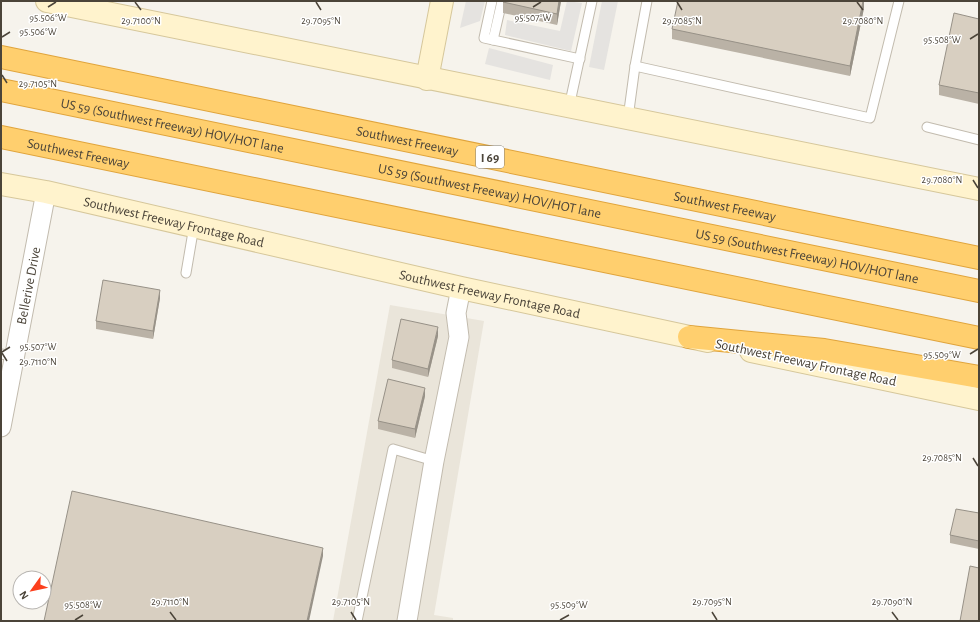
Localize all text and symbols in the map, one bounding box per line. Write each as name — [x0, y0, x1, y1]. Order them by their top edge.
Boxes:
text: 95.506°W — [29, 13, 67, 23]
text: 95.507°W — [515, 13, 551, 23]
text: 29.7100°N — [121, 16, 161, 26]
text: 29.7095°N — [301, 16, 341, 26]
text: 29.7085°N — [662, 16, 702, 26]
text: 29.7080°N — [843, 16, 883, 26]
text: 95.506°W — [19, 27, 57, 37]
text: 95.508°W — [923, 35, 961, 45]
text: 29.7105°N — [19, 79, 57, 89]
street label: US 59 (Southwest Freeway) HOV/HOT lane — [60, 93, 286, 157]
street label: Southwest Freeway — [355, 124, 460, 159]
street label: Southwest Freeway — [26, 134, 132, 172]
road number: I 69 — [476, 146, 504, 168]
street label: US 59 (Southwest Freeway) HOV/HOT lane — [377, 162, 602, 221]
text: 29.7080°N — [922, 175, 962, 185]
street label: Southwest Freeway — [672, 189, 777, 224]
street label: Southwest Freeway Frontage Road — [82, 195, 265, 250]
street label: US 59 (Southwest Freeway) HOV/HOT lane — [694, 227, 920, 286]
street label: Bellerive Drive — [15, 246, 43, 326]
street label: Southwest Freeway Frontage Road — [398, 268, 581, 321]
street label: Southwest Freeway Frontage Road — [714, 337, 898, 389]
text: 95.507°W — [20, 342, 56, 352]
text: 95.509°W — [923, 350, 961, 360]
text: 29.7110°N — [19, 357, 57, 367]
text: 29.7085°N — [922, 453, 962, 463]
north arrow — [12, 570, 52, 610]
text: N — [17, 589, 31, 601]
text: 29.7110°N — [151, 597, 189, 607]
text: 29.7105°N — [332, 597, 370, 607]
text: 29.7095°N — [692, 597, 732, 607]
text: 29.7090°N — [872, 597, 912, 607]
text: 95.508°W — [64, 600, 102, 610]
text: 95.509°W — [550, 600, 588, 610]

